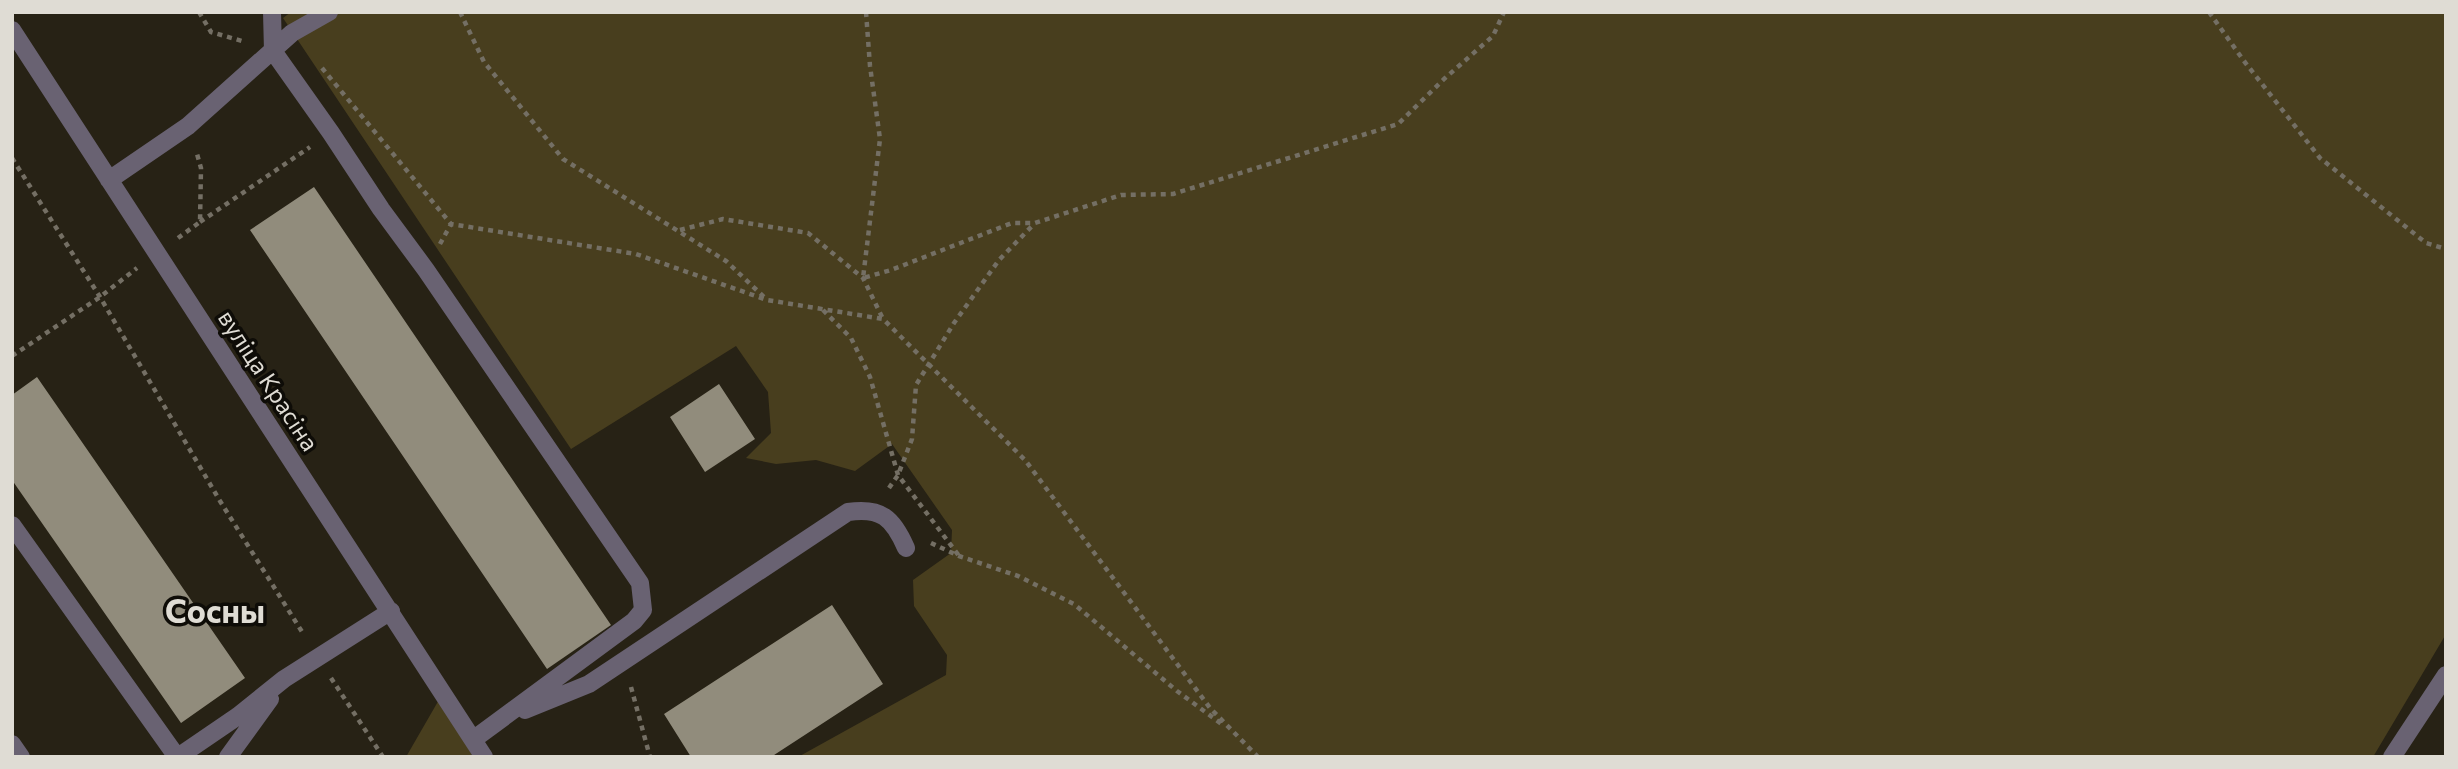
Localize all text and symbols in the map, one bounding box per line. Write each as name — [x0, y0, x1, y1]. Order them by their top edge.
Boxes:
street label: вуліца Красіна — [213, 304, 325, 456]
district label: Сосны — [165, 590, 265, 630]

